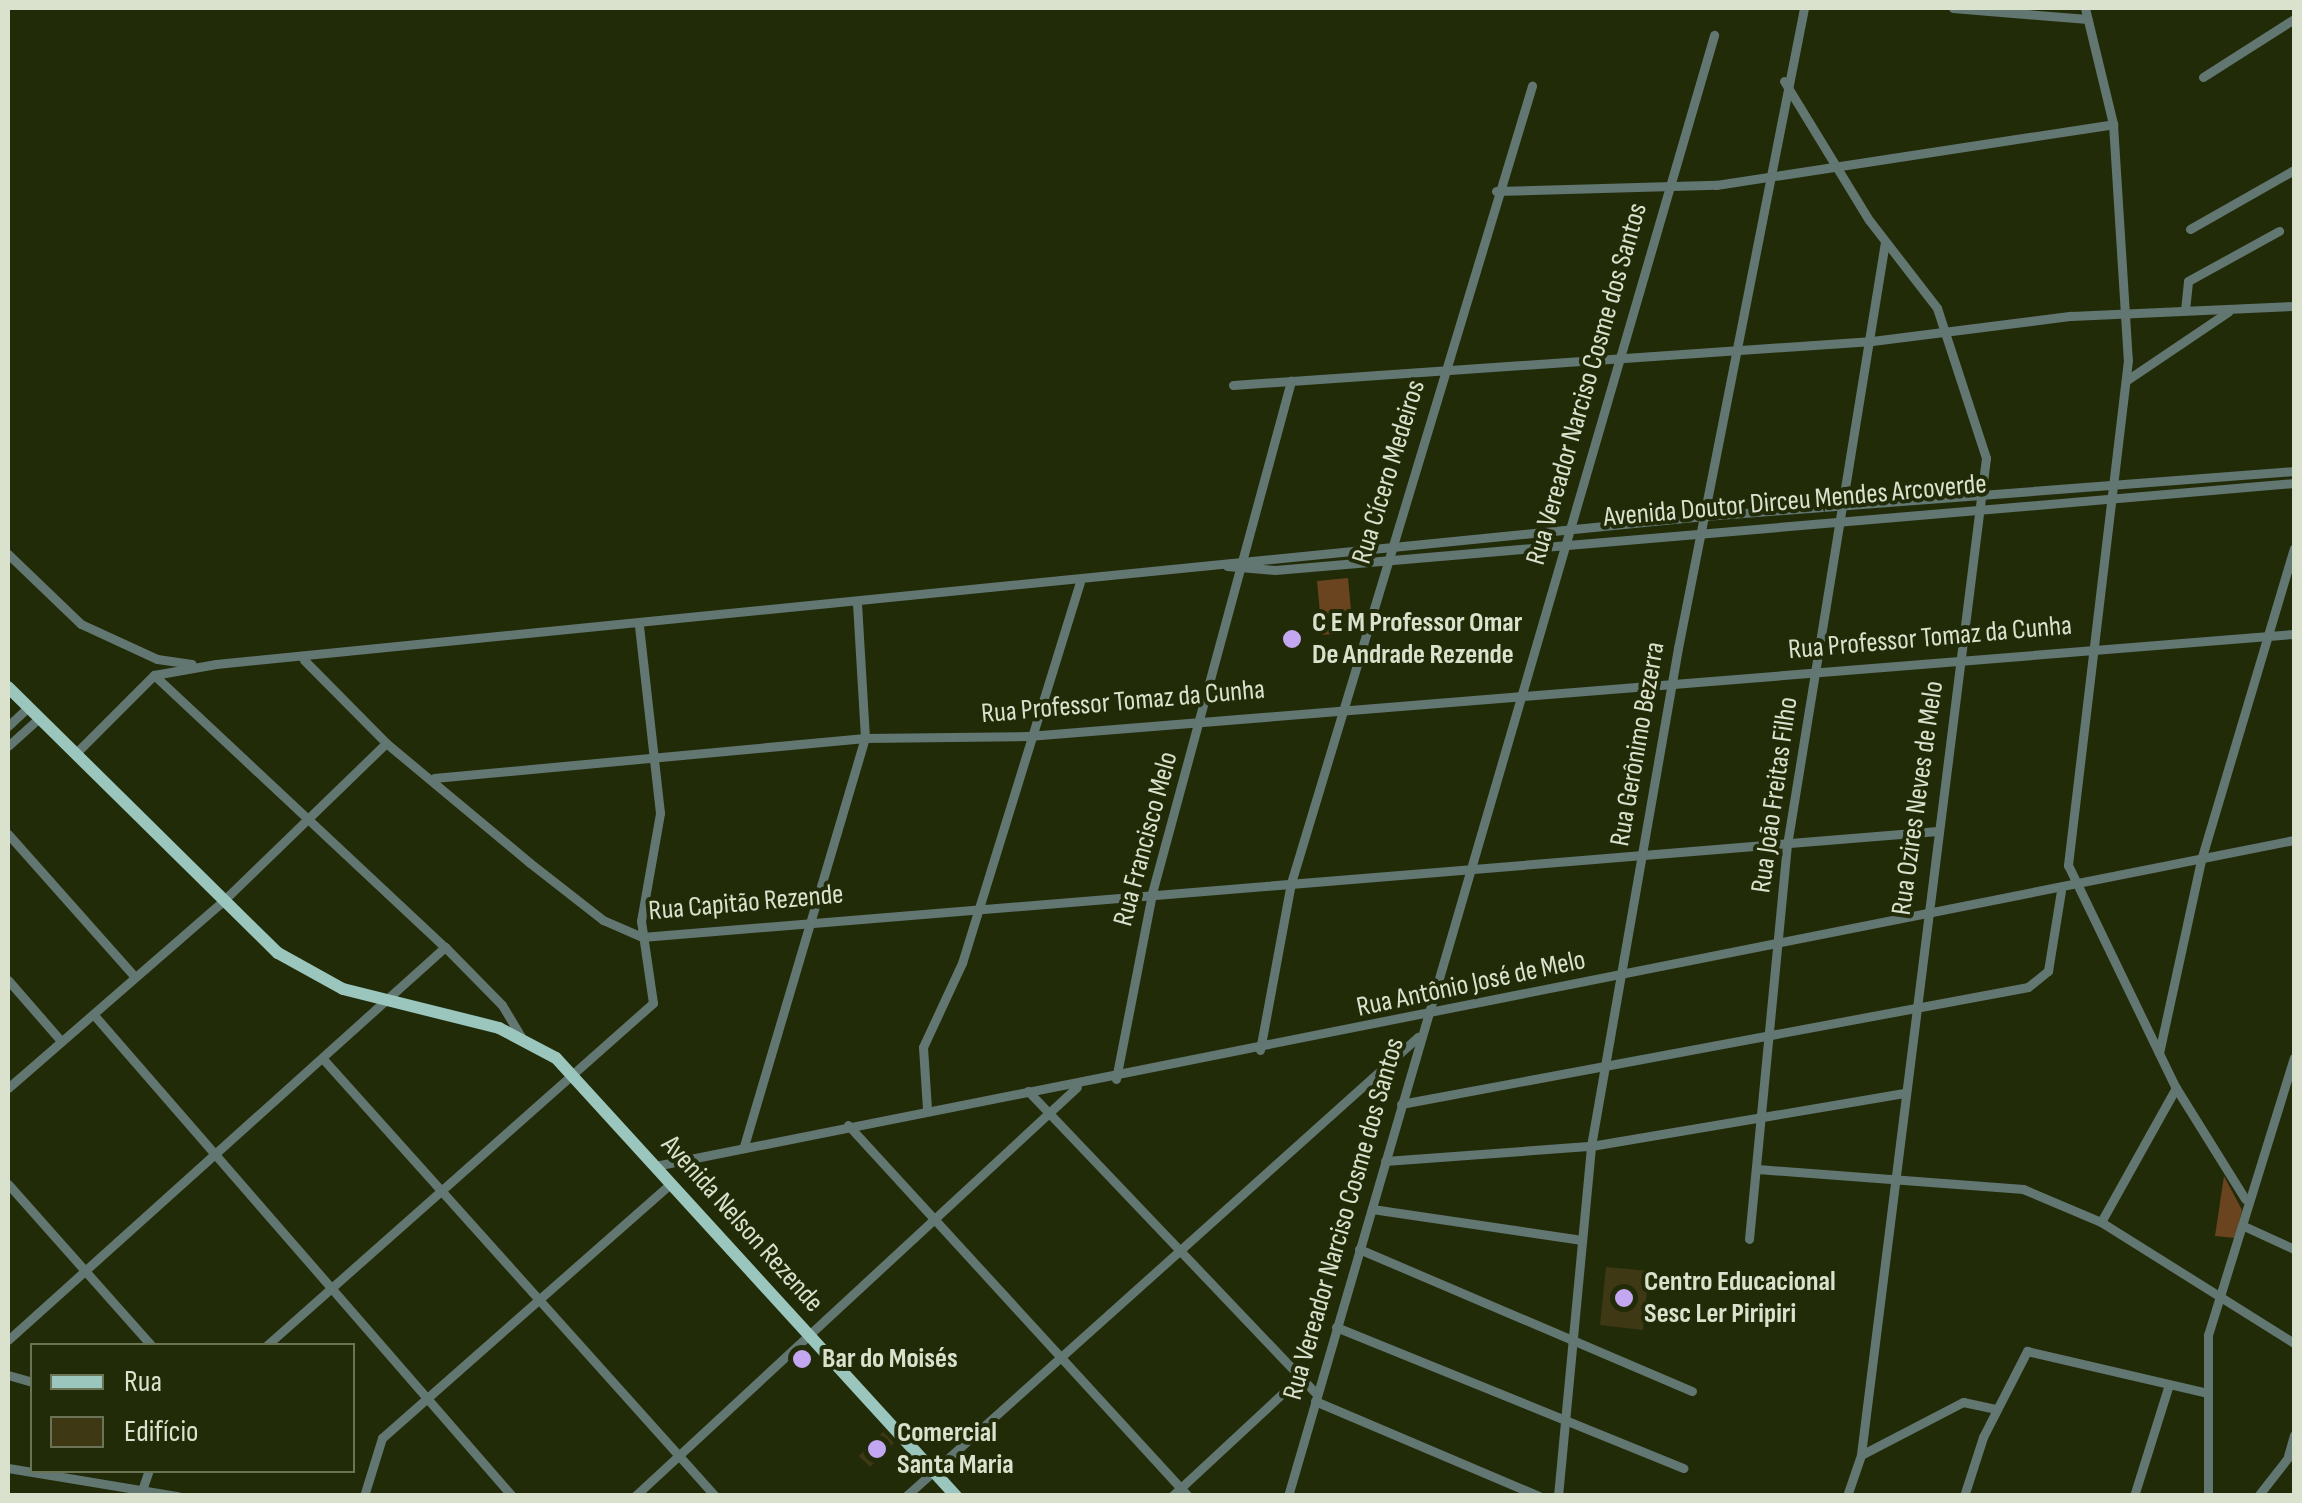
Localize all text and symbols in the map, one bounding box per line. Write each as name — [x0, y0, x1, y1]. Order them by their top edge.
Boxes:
street label: Rua Vereador Narciso Cosme dos Santos — [1519, 199, 1655, 569]
street label: Rua Cícero Medeiros — [1345, 376, 1433, 568]
street label: Avenida Doutor Dirceu Mendes Arcoverde — [1602, 468, 1988, 534]
place label: C E M Professor Omar De Andrade Rezende — [1312, 606, 1522, 672]
street label: Rua Professor Tomaz da Cunha — [1787, 609, 2073, 667]
marker: C E M Professor Omar De Andrade Rezende — [1281, 628, 1303, 650]
street label: Rua Gerônimo Bezerra — [1604, 639, 1672, 849]
street label: Rua Professor Tomaz da Cunha — [980, 673, 1266, 731]
street label: Rua Ozires Neves de Melo — [1885, 679, 1951, 917]
street label: Rua João Freitas Filho — [1745, 695, 1805, 895]
street label: Rua Francisco Melo — [1107, 748, 1185, 930]
street label: Rua Capitão Rezende — [647, 878, 845, 928]
street label: Rua Antônio José de Melo — [1354, 943, 1588, 1025]
street label: Rua Vereador Narciso Cosme dos Santos — [1276, 1034, 1412, 1404]
street label: Avenida Nelson Rezende — [654, 1129, 830, 1319]
place label: Centro Educacional Sesc Ler Piripiri — [1644, 1265, 1836, 1331]
marker: Centro Educacional Sesc Ler Piripiri — [1613, 1287, 1635, 1309]
place label: Bar do Moisés — [822, 1342, 958, 1376]
legend — [30, 1343, 355, 1473]
marker: Bar do Moisés — [791, 1348, 813, 1370]
text: Rua — [124, 1364, 162, 1400]
text: Edifício — [124, 1414, 199, 1450]
place label: Comercial Santa Maria — [897, 1416, 1014, 1482]
marker: Comercial Santa Maria — [866, 1438, 888, 1460]

